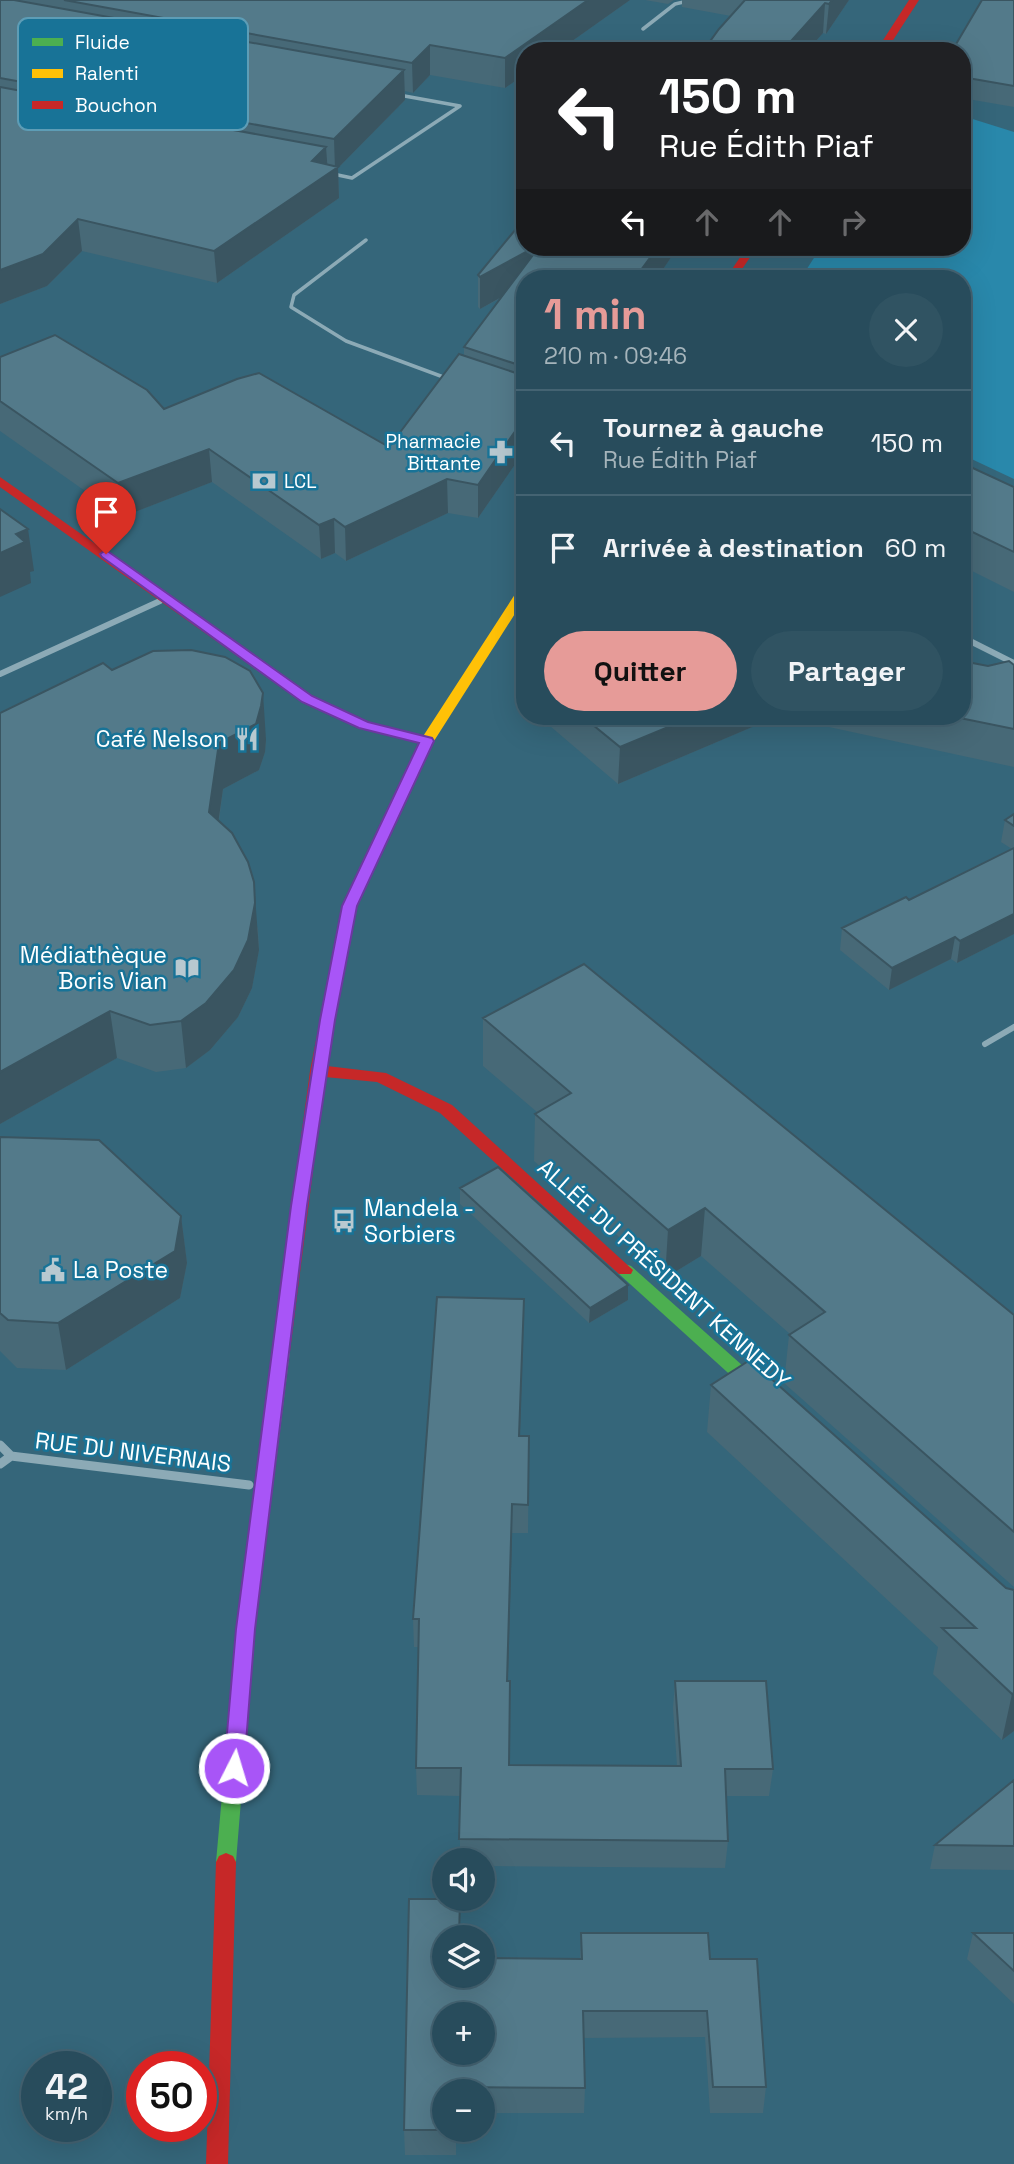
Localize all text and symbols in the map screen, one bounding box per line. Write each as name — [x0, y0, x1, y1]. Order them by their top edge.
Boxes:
legend — [18, 18, 248, 130]
text: Fluide — [75, 30, 130, 55]
text: Ralenti — [75, 61, 139, 86]
text: 150 m — [659, 65, 797, 127]
icon: left — [544, 70, 635, 161]
text: Bouchon — [75, 93, 157, 118]
text: Rue Édith Piaf — [659, 126, 874, 166]
icon: left — [615, 203, 653, 241]
icon: ahead — [688, 203, 726, 241]
icon: ahead — [761, 203, 799, 241]
icon: right — [834, 203, 872, 241]
text: 1 min — [544, 288, 647, 341]
button: close — [869, 293, 943, 367]
text: 210 m · 09:46 — [544, 341, 687, 371]
text: Tournez à gauche — [603, 411, 824, 445]
icon: left — [544, 424, 582, 462]
text: 150 m — [871, 426, 943, 460]
place label: Pharmacie Bittante — [386, 429, 481, 476]
pharmacy icon: Pharmacie Bittante — [487, 438, 515, 466]
text: Rue Édith Piaf — [603, 445, 757, 475]
bank icon: LCL — [250, 467, 278, 495]
place label: LCL — [284, 469, 317, 494]
pin — [76, 482, 136, 554]
icon: arrive — [87, 493, 125, 531]
icon: arrive — [544, 529, 582, 567]
text: Arrivée à destination — [603, 531, 864, 565]
text: 60 m — [885, 531, 946, 565]
button: Quitter — [544, 631, 737, 711]
button: Partager — [751, 631, 943, 711]
place label: Café Nelson — [96, 724, 227, 754]
restaurant icon: Café Nelson — [233, 725, 261, 753]
place label: Médiathèque Boris Vian — [20, 940, 167, 996]
library icon: Médiathèque Boris Vian — [173, 954, 201, 982]
street label: ALLÉE DU PRÉSIDENT KENNEDY — [531, 1152, 797, 1396]
place label: Mandela - Sorbiers — [364, 1193, 474, 1249]
bus stop icon: Mandela - Sorbiers — [330, 1207, 358, 1235]
place label: La Poste — [73, 1255, 168, 1285]
public building icon: La Poste — [39, 1256, 67, 1284]
street label: RUE DU NIVERNAIS — [33, 1425, 233, 1479]
position arrow — [197, 1731, 271, 1805]
map controls — [432, 1848, 495, 2142]
button: sound — [432, 1848, 495, 1911]
button: layers — [432, 1925, 495, 1988]
button: + — [432, 2002, 495, 2065]
speed limit sign: 50 — [126, 2051, 217, 2142]
text: 42 — [45, 2065, 88, 2109]
button: − — [432, 2079, 495, 2142]
text: km/h — [45, 2102, 88, 2125]

